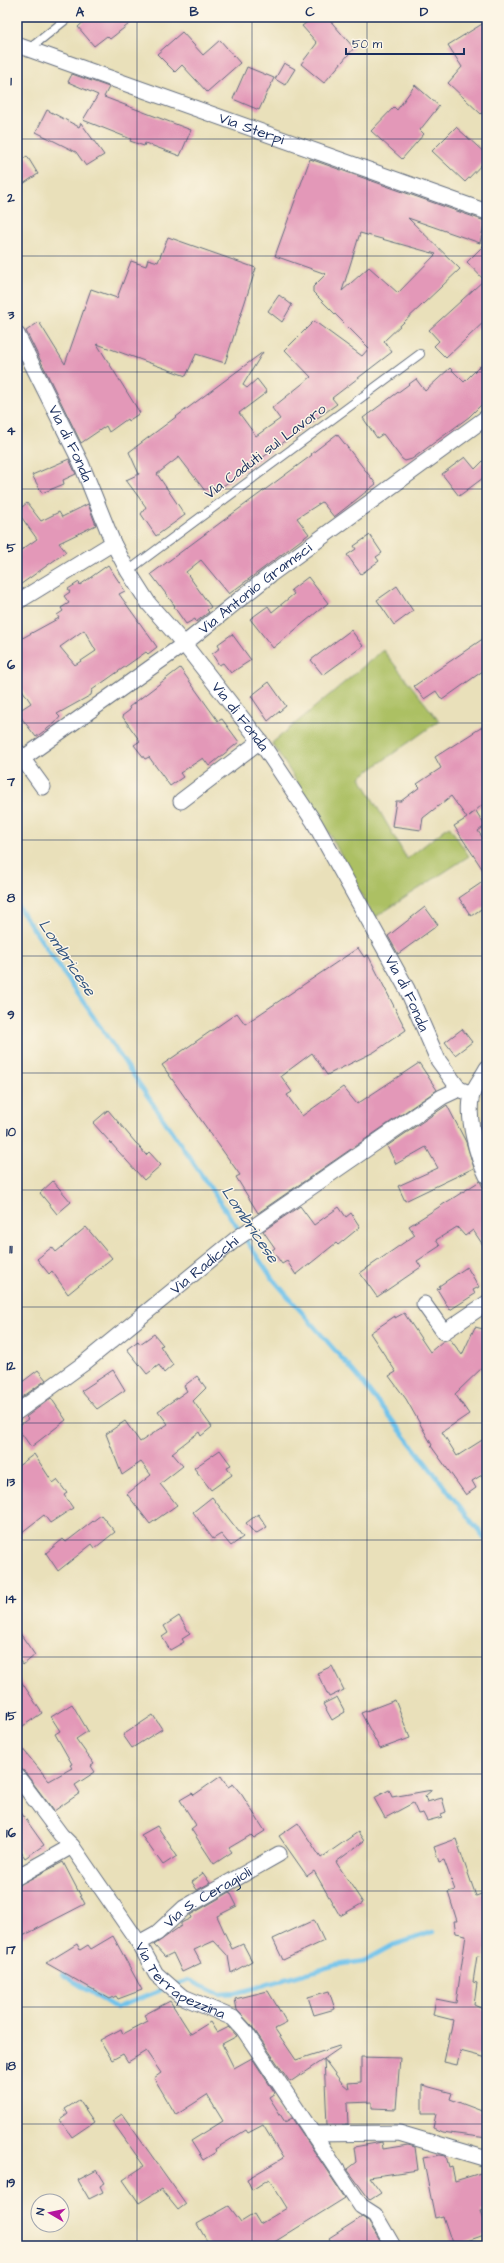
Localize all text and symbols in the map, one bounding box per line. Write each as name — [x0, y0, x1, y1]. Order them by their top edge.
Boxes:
text: A — [76, 3, 85, 21]
text: B — [189, 3, 199, 21]
text: C — [305, 3, 315, 21]
text: D — [420, 3, 429, 21]
scale bar — [346, 30, 464, 56]
text: 50 m — [352, 36, 383, 53]
text: 1 — [10, 72, 12, 90]
street label: Via Sterpi — [216, 108, 288, 150]
text: 2 — [6, 189, 15, 207]
text: 3 — [7, 306, 15, 324]
street label: Via Caduti sul Lavoro — [200, 398, 331, 504]
street label: Via di Fonda — [43, 402, 98, 486]
text: 4 — [7, 422, 16, 440]
street label: Via Antonio Gramsci — [194, 537, 317, 639]
text: 5 — [6, 539, 16, 557]
text: 6 — [7, 656, 16, 674]
street label: Via di Fonda — [206, 677, 274, 756]
text: 7 — [6, 773, 16, 791]
text: 8 — [7, 889, 16, 907]
water label: Lombricese — [33, 915, 102, 1001]
street label: Via di Fonda — [379, 951, 435, 1036]
text: 9 — [7, 1006, 15, 1024]
text: 10 — [6, 1123, 17, 1141]
water label: Lombricese — [216, 1182, 285, 1268]
street label: Via Radicchi — [166, 1231, 244, 1300]
text: 11 — [9, 1240, 13, 1258]
text: 12 — [6, 1357, 16, 1375]
text: 13 — [7, 1473, 16, 1491]
text: 14 — [6, 1590, 16, 1608]
text: 15 — [6, 1707, 17, 1725]
text: 16 — [6, 1824, 17, 1842]
street label: Via S. Ceragioli — [159, 1861, 256, 1933]
street label: Via Terrapezzina — [129, 1938, 229, 2025]
text: 17 — [6, 1941, 17, 1959]
text: 18 — [6, 2057, 17, 2075]
text: 19 — [6, 2174, 16, 2192]
north arrow — [30, 2193, 70, 2233]
text: N — [33, 2207, 49, 2216]

